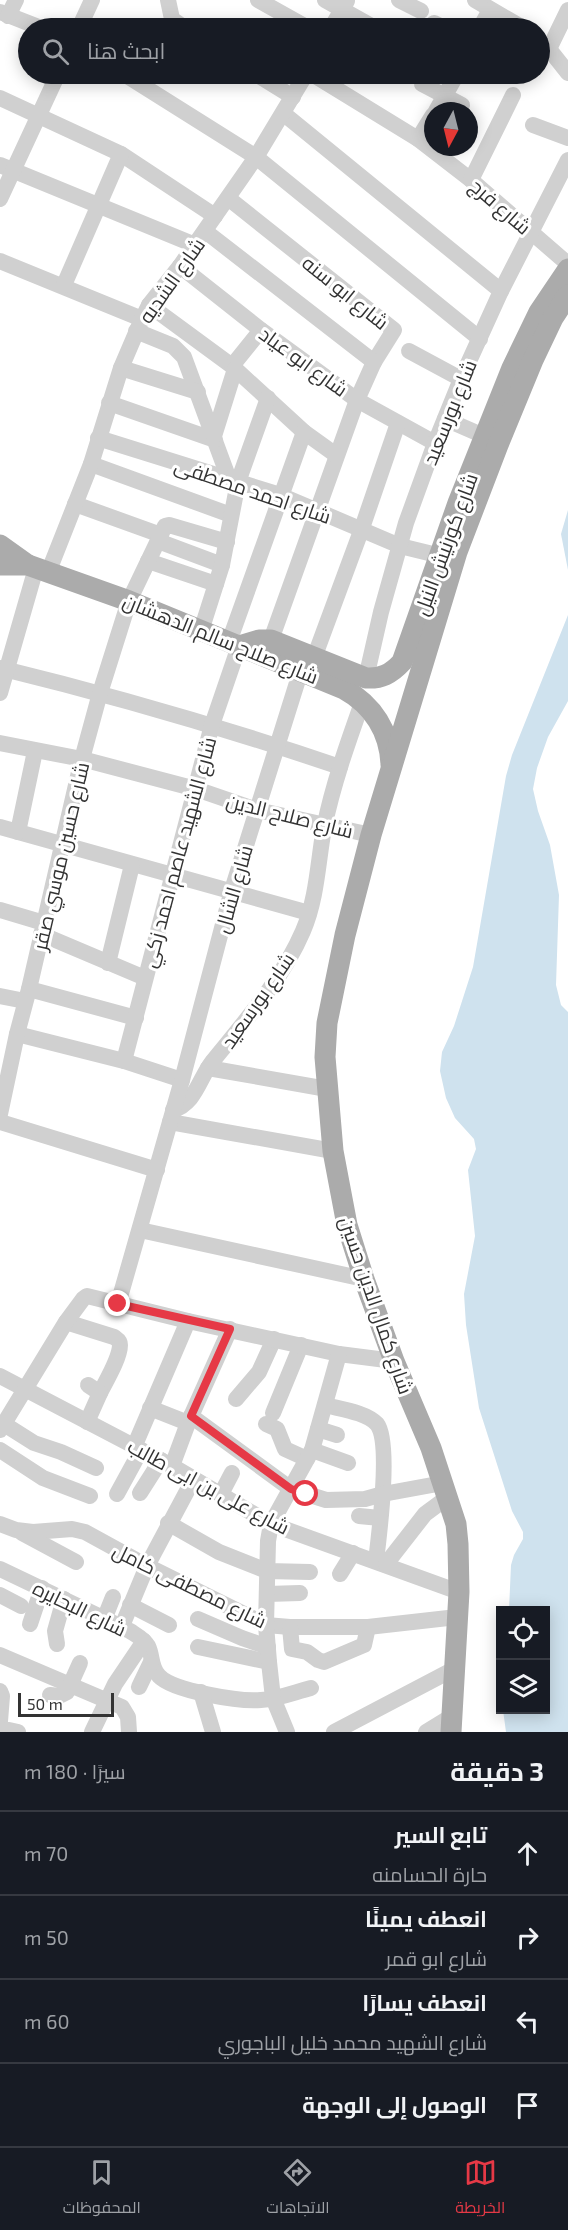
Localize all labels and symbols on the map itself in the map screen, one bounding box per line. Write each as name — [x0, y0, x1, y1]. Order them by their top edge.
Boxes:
north arrow — [424, 102, 478, 156]
street label: شارع فرج — [464, 173, 536, 241]
street label: شارع الشديه — [133, 233, 212, 329]
street label: شارع ابو سنه — [296, 250, 394, 336]
street label: شارع ابو عياد — [253, 321, 353, 403]
street label: شارع بورسعيد — [417, 356, 484, 469]
street label: شارع احمد مصطفى — [171, 452, 334, 531]
street label: شارع كورنيش النيل — [408, 470, 485, 619]
street label: شارع صلاح سالم الدهشان — [119, 588, 322, 691]
street label: شارع الشهيد عاصم احمد زكي — [136, 734, 225, 971]
street label: شارع حسين موسي صقر — [26, 760, 97, 954]
street label: شارع صلاح الدين — [223, 788, 356, 845]
street label: شارع الشال — [209, 842, 260, 937]
street label: شارع بورسعيد — [215, 948, 301, 1054]
street label: شارع كمال الدين حسين — [332, 1213, 419, 1398]
route end — [104, 1290, 130, 1316]
street label: شارع على بن ابى طالب — [123, 1433, 294, 1541]
route start — [292, 1480, 318, 1506]
street label: شارع مصطفى كامل — [108, 1537, 271, 1635]
street label: شارع البحايره — [28, 1575, 131, 1644]
scale bar — [18, 1690, 114, 1718]

